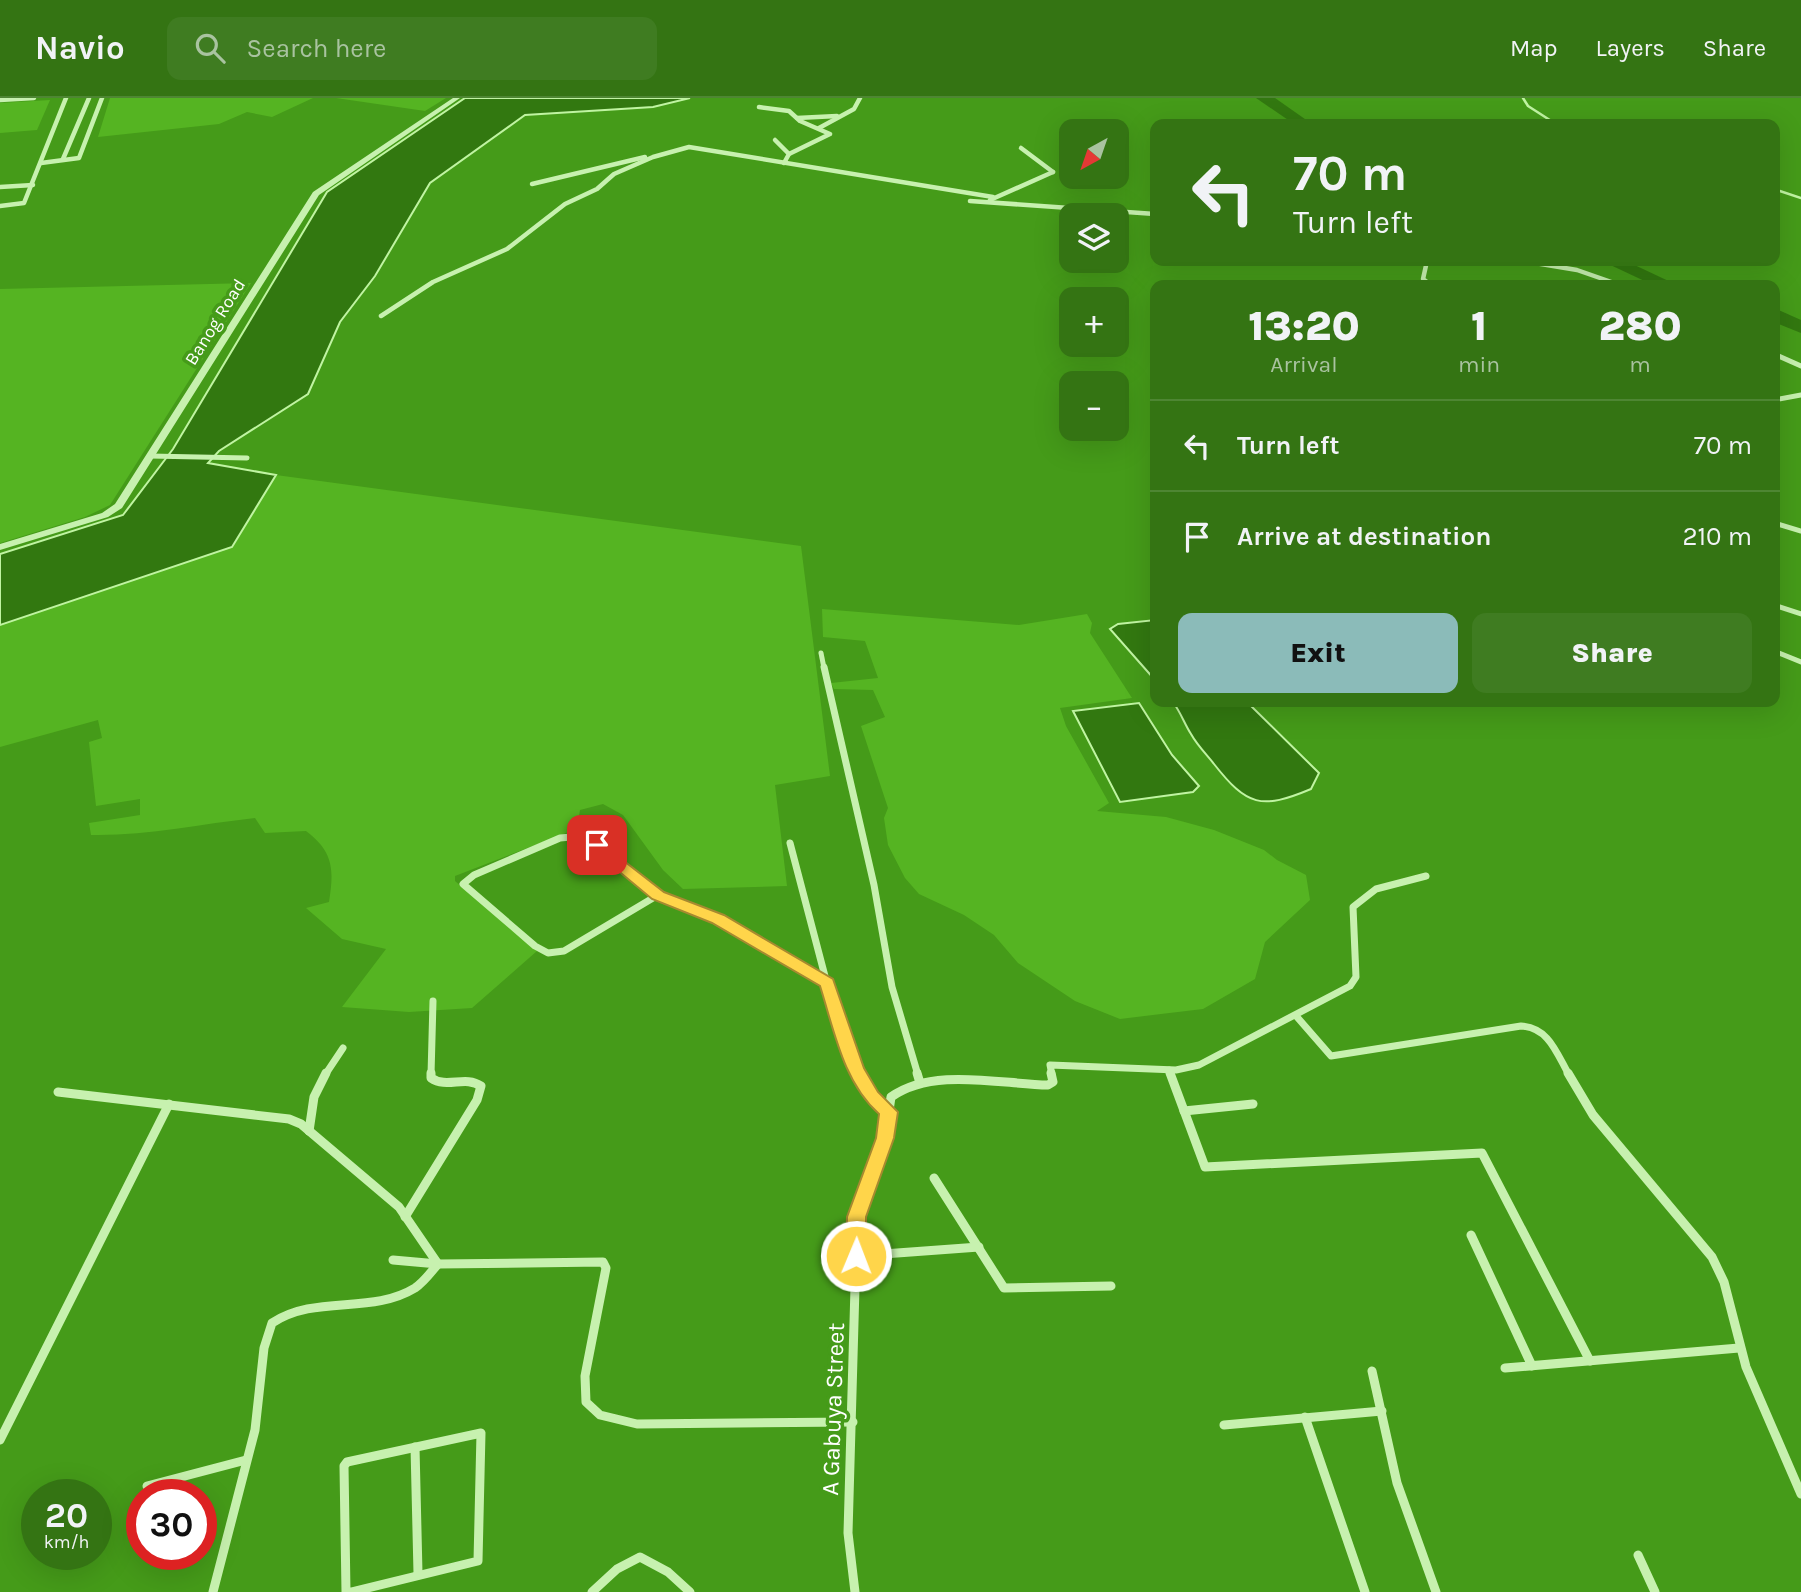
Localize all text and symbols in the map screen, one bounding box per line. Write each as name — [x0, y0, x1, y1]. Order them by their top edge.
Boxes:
search box — [167, 17, 657, 80]
text: Navio — [35, 29, 125, 67]
icon: search — [191, 29, 229, 67]
text: Search here — [247, 33, 386, 64]
text: Map — [1510, 34, 1558, 62]
text: Layers — [1596, 34, 1665, 62]
text: Share — [1703, 34, 1766, 62]
north arrow — [1059, 119, 1129, 189]
map controls — [1059, 119, 1129, 441]
text: 70 m — [1293, 145, 1407, 202]
icon: left — [1178, 147, 1269, 238]
button: layers — [1059, 203, 1129, 273]
text: Turn left — [1293, 204, 1413, 241]
street label: Banog Road — [180, 275, 250, 369]
button: + — [1059, 287, 1129, 357]
text: 13:20 — [1248, 301, 1360, 351]
text: 1 — [1471, 301, 1487, 351]
text: 280 — [1598, 301, 1682, 351]
text: Arrival — [1270, 351, 1338, 378]
text: min — [1458, 351, 1500, 378]
text: m — [1629, 351, 1651, 378]
button: − — [1059, 371, 1129, 441]
icon: left — [1178, 427, 1216, 465]
text: Turn left — [1237, 430, 1339, 461]
text: 70 m — [1694, 430, 1752, 461]
icon: arrive — [1178, 518, 1216, 556]
text: Arrive at destination — [1237, 521, 1491, 552]
text: 210 m — [1682, 521, 1752, 552]
button: Exit — [1178, 613, 1458, 693]
button: Share — [1472, 613, 1752, 693]
pin — [567, 815, 627, 875]
icon: arrive — [578, 826, 616, 864]
position arrow — [819, 1219, 893, 1293]
street label: A Gabuya Street — [816, 1322, 850, 1496]
speed limit sign: 30 — [126, 1479, 217, 1570]
text: 20 — [45, 1495, 88, 1536]
text: km/h — [44, 1531, 89, 1553]

